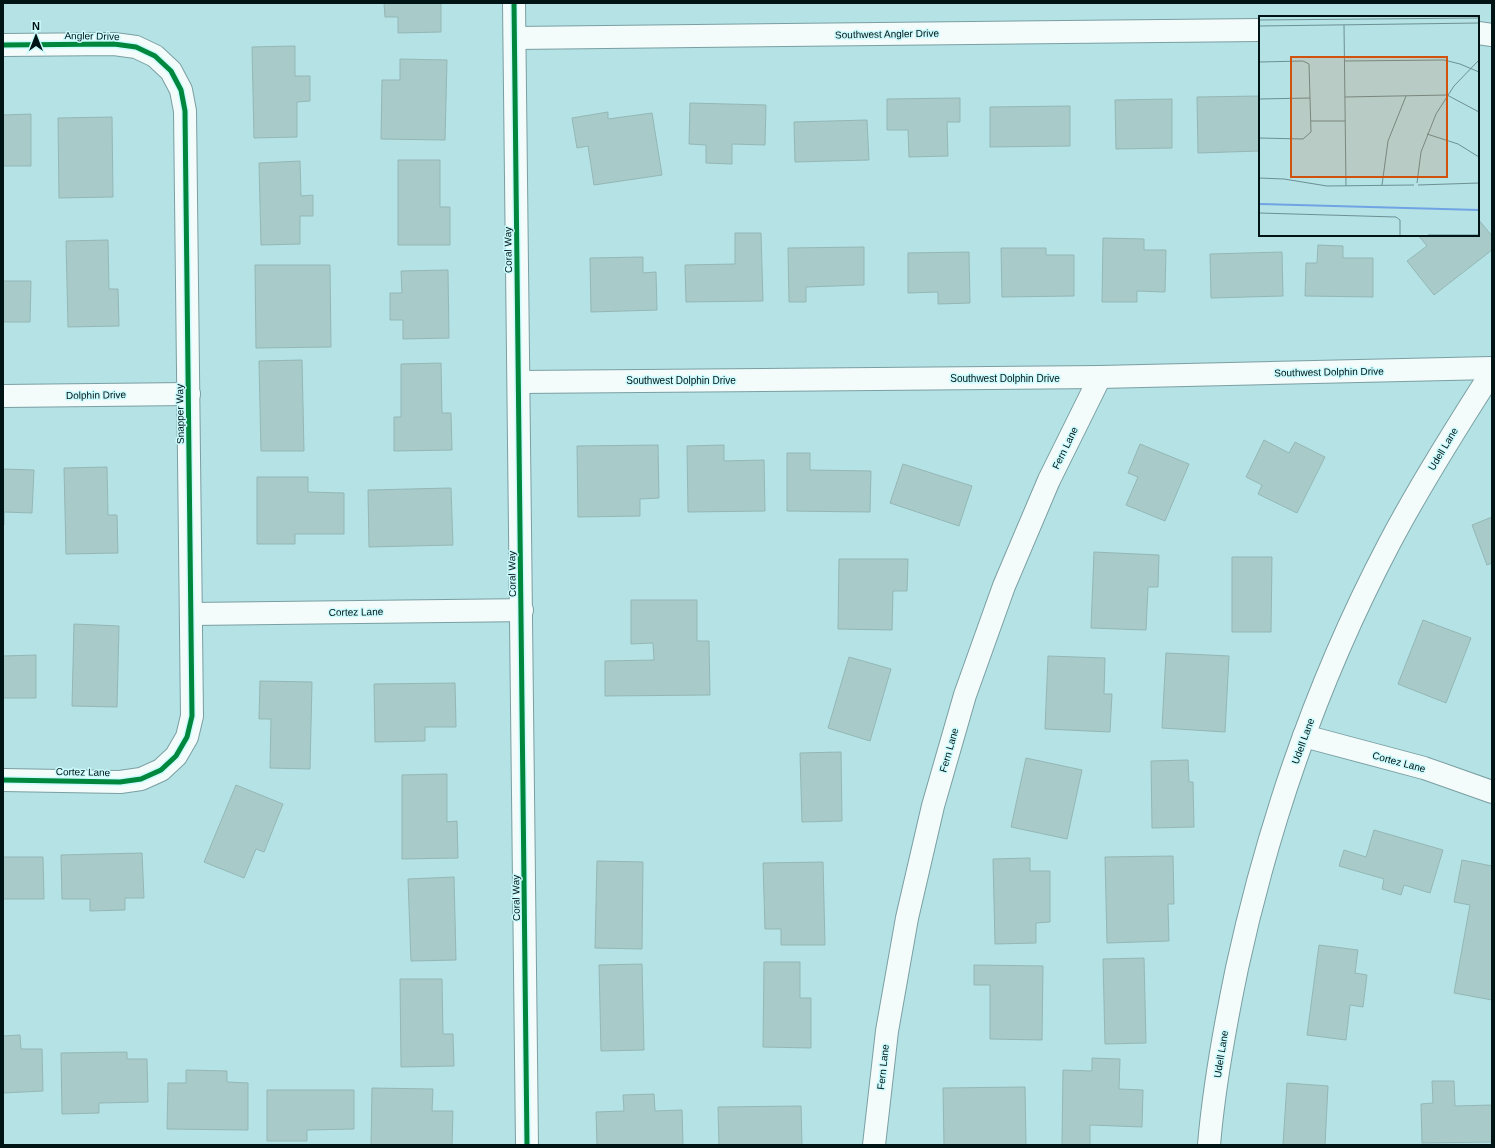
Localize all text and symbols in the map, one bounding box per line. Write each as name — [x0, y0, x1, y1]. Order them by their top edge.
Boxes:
north arrow — [16, 16, 56, 56]
inset map — [1259, 16, 1479, 236]
text: N — [32, 20, 40, 32]
street label: Southwest Angler Drive — [835, 28, 939, 40]
street label: Angler Drive — [64, 30, 120, 42]
street label: Coral Way — [502, 227, 514, 273]
street label: Southwest Dolphin Drive — [1274, 366, 1384, 378]
street label: Southwest Dolphin Drive — [950, 373, 1060, 384]
street label: Southwest Dolphin Drive — [626, 375, 736, 386]
street label: Snapper Way — [174, 384, 186, 444]
street label: Dolphin Drive — [66, 389, 127, 401]
street label: Fern Lane — [1050, 425, 1080, 471]
street label: Udell Lane — [1426, 425, 1460, 472]
street label: Coral Way — [506, 551, 518, 597]
street label: Cortez Lane — [329, 606, 384, 618]
street label: Udell Lane — [1290, 716, 1316, 765]
street label: Fern Lane — [937, 726, 961, 773]
street label: Cortez Lane — [1371, 750, 1427, 774]
street label: Cortez Lane — [56, 766, 111, 778]
street label: Coral Way — [510, 875, 522, 921]
street label: Udell Lane — [1212, 1029, 1230, 1078]
street label: Fern Lane — [875, 1043, 891, 1090]

